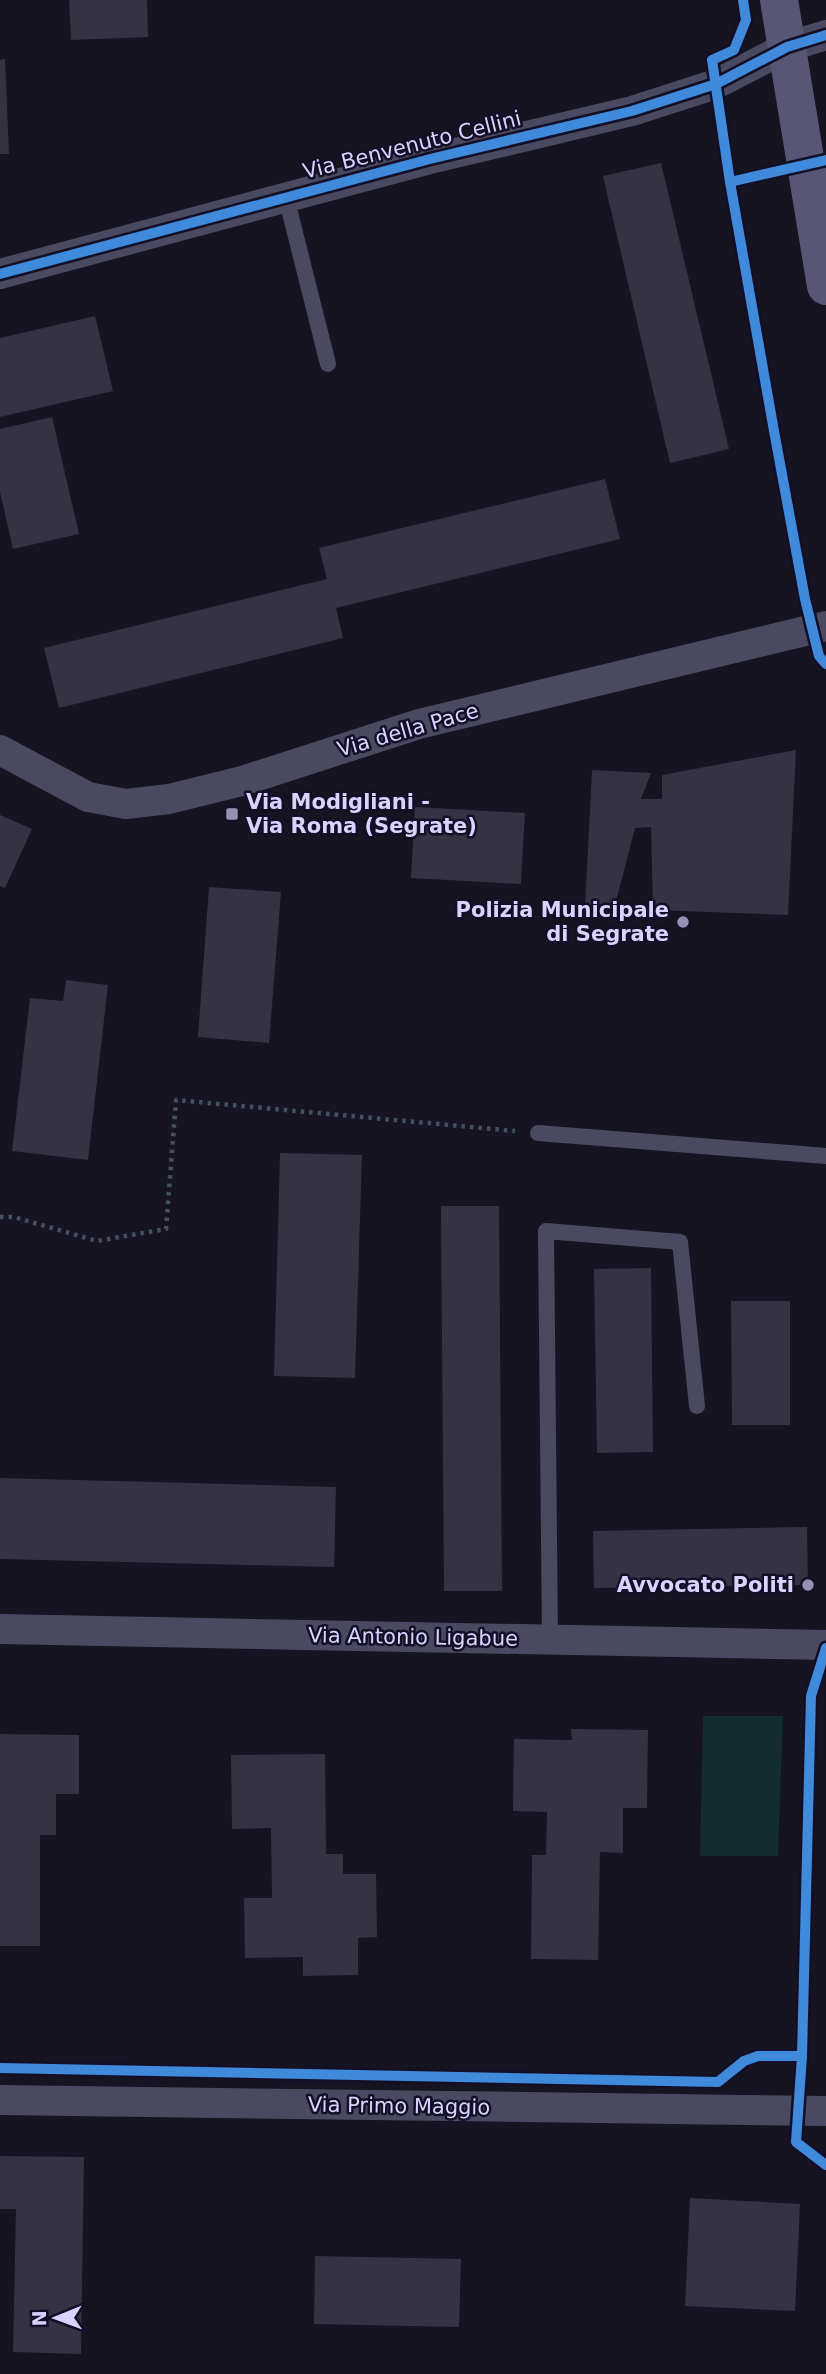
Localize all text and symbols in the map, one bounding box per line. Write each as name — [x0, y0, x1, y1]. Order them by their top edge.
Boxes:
street label: Via Benvenuto Cellini — [300, 106, 524, 184]
street label: Via della Pace — [335, 698, 481, 762]
place label: Via Modigliani - Via Roma (Segrate) — [246, 790, 477, 838]
marker: Via Modigliani - Via Roma (Segrate) — [224, 806, 240, 822]
place label: Polizia Municipale di Segrate — [456, 898, 669, 946]
marker: Polizia Municipale di Segrate — [675, 914, 691, 930]
place label: Avvocato Politi — [617, 1573, 794, 1597]
marker: Avvocato Politi — [800, 1577, 816, 1593]
street label: Via Antonio Ligabue — [308, 1623, 518, 1651]
street label: Via Primo Maggio — [308, 2092, 490, 2120]
north arrow — [21, 2283, 91, 2353]
text: N — [28, 2310, 50, 2326]

